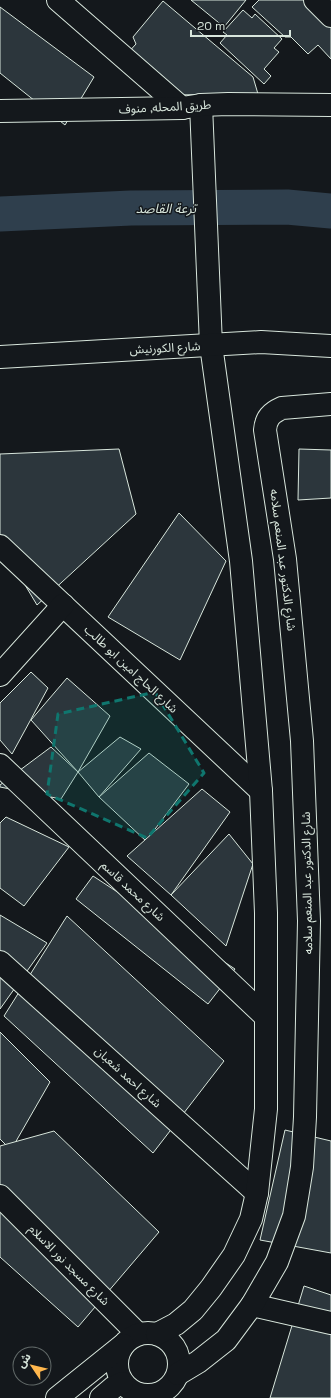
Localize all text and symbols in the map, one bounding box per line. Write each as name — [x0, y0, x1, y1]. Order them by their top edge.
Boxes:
scale bar — [191, 12, 290, 38]
text: 20 m — [197, 18, 225, 34]
street label: طريق المحله, منوف — [118, 97, 212, 117]
water label: ترعة القاصد — [136, 200, 198, 217]
street label: شارع الكورنيش — [129, 338, 201, 359]
street label: شارع الدكتور عبد المنعم سلامه — [265, 488, 300, 632]
street label: شارع الحاج امين ابو طالب — [80, 621, 181, 717]
street label: شارع الدكتور عبد المنعم سلامه — [298, 811, 317, 955]
street label: شارع محمد قاسم — [97, 857, 168, 925]
street label: شارع احمد شعبان — [91, 1043, 165, 1112]
street label: شارع مسجد نور الاسلام — [24, 1221, 113, 1310]
north arrow — [12, 1346, 52, 1386]
text: ش — [14, 1350, 34, 1370]

